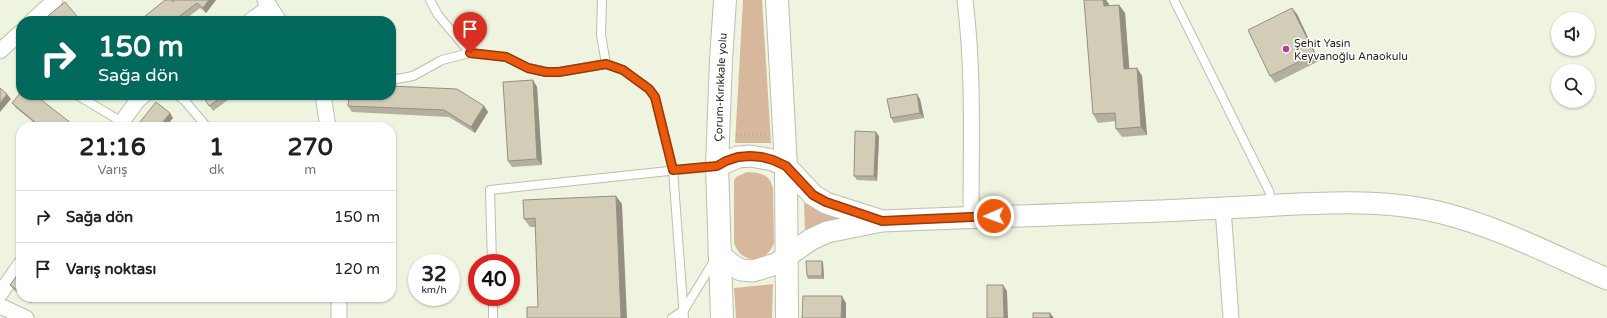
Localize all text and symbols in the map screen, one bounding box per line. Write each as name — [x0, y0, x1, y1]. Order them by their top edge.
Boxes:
pin — [453, 12, 487, 53]
map controls — [1551, 12, 1595, 108]
button: sound — [1551, 12, 1595, 56]
icon: arrive — [459, 18, 481, 40]
text: 150 m — [98, 30, 184, 64]
icon: right — [32, 32, 84, 84]
street label: Çorum-Kırıkkale yolu — [712, 32, 730, 142]
place label: Şehit Yasin Keyvanoğlu Anaokulu — [1294, 37, 1408, 63]
marker: Şehit Yasin Keyvanoğlu Anaokulu — [1281, 44, 1291, 54]
text: Sağa dön — [98, 64, 179, 86]
button: search — [1551, 64, 1595, 108]
text: 21:16 — [79, 133, 146, 162]
text: 1 — [209, 133, 224, 162]
text: 270 — [288, 133, 333, 162]
text: Varış — [97, 162, 128, 178]
text: dk — [209, 162, 224, 178]
text: m — [304, 162, 316, 178]
position arrow — [973, 195, 1015, 237]
icon: right — [32, 206, 54, 228]
text: Sağa dön — [66, 208, 133, 226]
text: 150 m — [334, 208, 380, 226]
speed limit sign: 40 — [468, 254, 520, 306]
icon: arrive — [32, 258, 54, 280]
text: Varış noktası — [66, 260, 156, 278]
text: 120 m — [334, 260, 380, 278]
text: 32 — [421, 263, 447, 287]
text: km/h — [421, 284, 447, 296]

